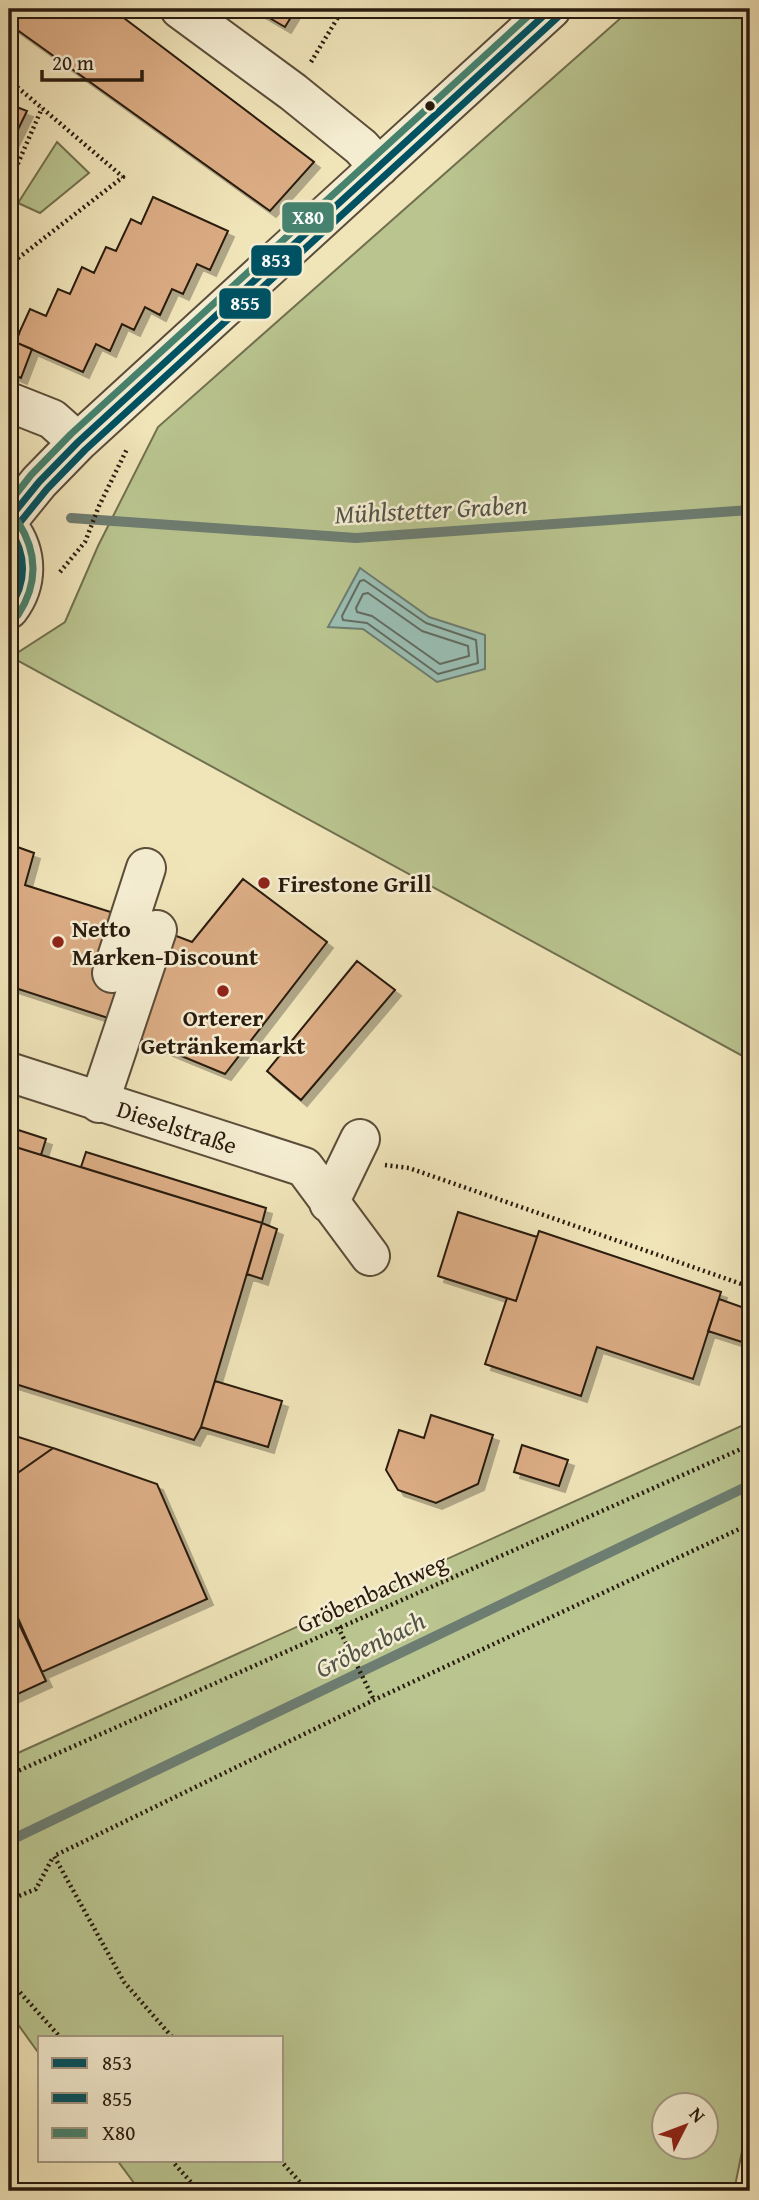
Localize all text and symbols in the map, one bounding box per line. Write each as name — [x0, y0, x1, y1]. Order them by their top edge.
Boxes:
scale bar — [42, 38, 142, 82]
text: 20 m — [52, 47, 94, 78]
unlabelled marker — [423, 99, 437, 113]
line badge: X80 — [281, 201, 335, 234]
text: X80 — [292, 203, 324, 231]
line badge: 853 — [250, 244, 303, 277]
text: 853 — [261, 246, 291, 274]
line badge: 855 — [218, 287, 272, 320]
text: 855 — [230, 289, 260, 317]
water label: Mühlstetter Graben — [334, 484, 528, 534]
place label: Firestone Grill — [278, 866, 432, 901]
marker: Firestone Grill — [256, 875, 272, 891]
place label: Netto Marken-Discount — [72, 911, 258, 974]
marker: Netto Marken-Discount — [50, 934, 66, 950]
marker: Orterer Getränkemarkt — [215, 983, 231, 999]
place label: Orterer Getränkemarkt — [141, 1000, 305, 1063]
street label: Dieselstraße — [112, 1091, 242, 1163]
street label: Gröbenbachweg — [291, 1544, 453, 1642]
water label: Gröbenbach — [308, 1601, 432, 1687]
legend — [38, 2036, 284, 2162]
text: 853 — [102, 2047, 132, 2078]
text: 855 — [102, 2083, 132, 2114]
north arrow — [650, 2092, 720, 2162]
text: N — [683, 2101, 712, 2129]
text: X80 — [102, 2117, 135, 2148]

